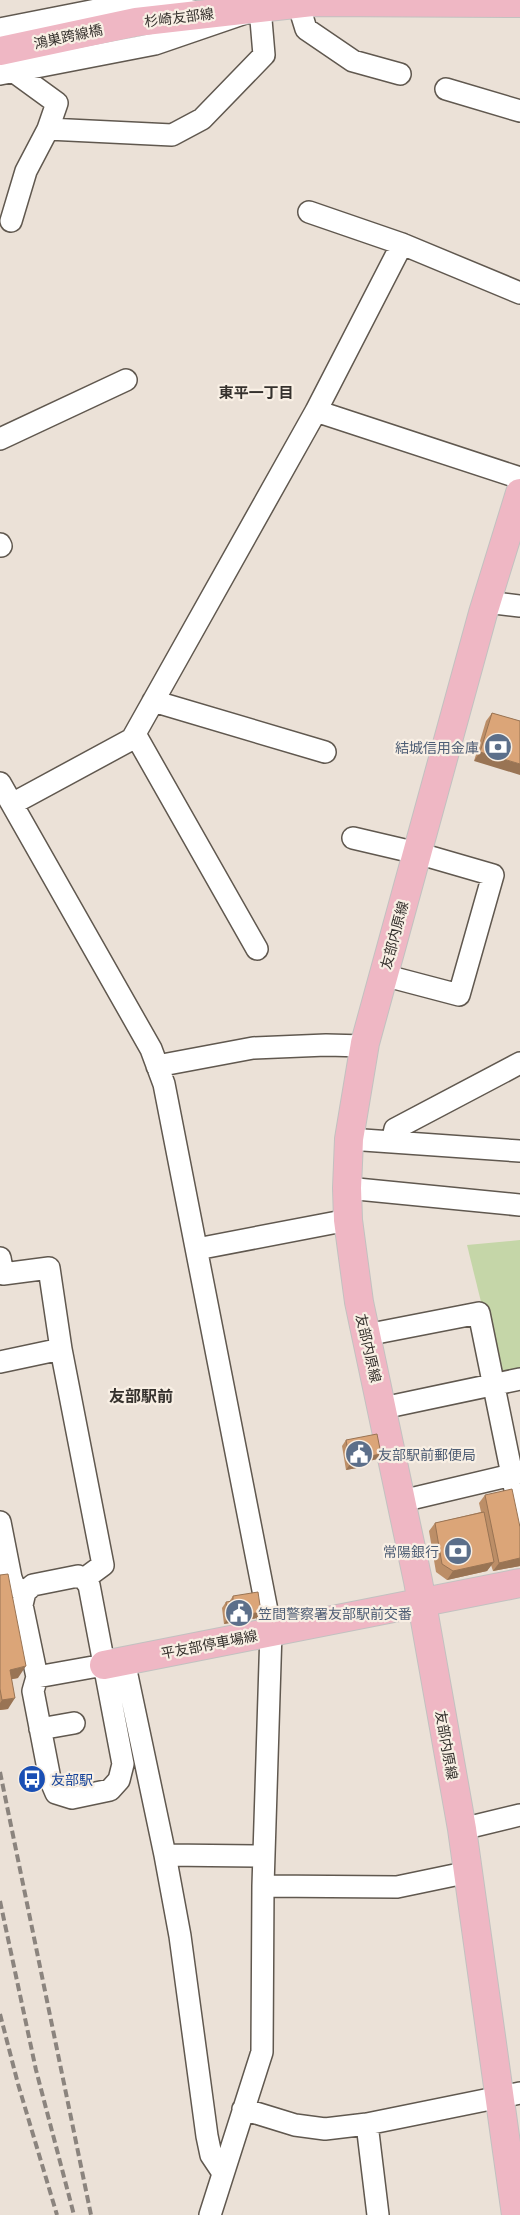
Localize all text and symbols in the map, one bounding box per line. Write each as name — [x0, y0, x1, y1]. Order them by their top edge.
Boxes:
street label: 杉崎友部線 — [143, 4, 215, 30]
street label: 鴻巣跨線橋 — [32, 20, 104, 52]
district label: 東平一丁目 — [218, 383, 294, 401]
bank icon: 結城信用金庫 — [483, 732, 513, 762]
place label: 結城信用金庫 — [395, 739, 479, 756]
street label: 友部内原線 — [377, 899, 411, 971]
street label: 友部内原線 — [353, 1312, 385, 1384]
district label: 友部駅前 — [109, 1386, 173, 1405]
public building icon: 友部駅前郵便局 — [344, 1439, 374, 1469]
place label: 友部駅前郵便局 — [378, 1446, 476, 1463]
bank icon: 常陽銀行 — [443, 1536, 473, 1566]
place label: 常陽銀行 — [383, 1543, 439, 1560]
public building icon: 笠間警察署友部駅前交番 — [224, 1598, 254, 1628]
place label: 笠間警察署友部駅前交番 — [258, 1605, 412, 1622]
street label: 平友部停車場線 — [159, 1626, 259, 1662]
street label: 友部内原線 — [433, 1709, 461, 1781]
bus stop icon: 友部駅 — [17, 1764, 47, 1794]
place label: 友部駅 — [51, 1771, 93, 1788]

